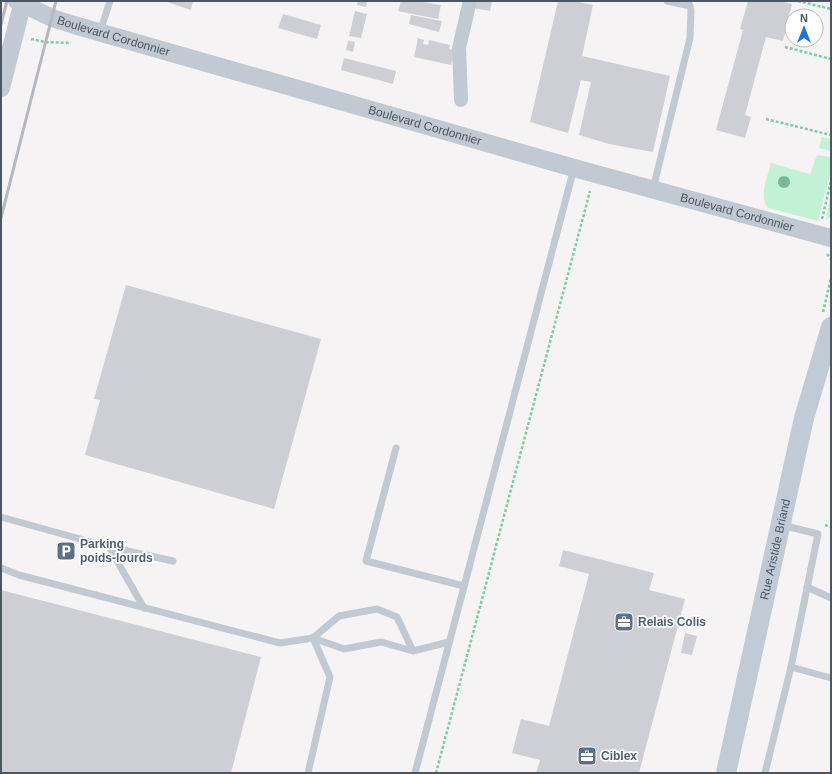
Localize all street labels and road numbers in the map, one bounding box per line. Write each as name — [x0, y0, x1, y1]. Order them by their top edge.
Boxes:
street label: Boulevard Cordonnier — [55, 13, 172, 59]
street label: Boulevard Cordonnier — [367, 103, 483, 148]
street label: Boulevard Cordonnier — [679, 190, 795, 235]
street label: Rue Aristide Briand — [757, 498, 793, 601]

